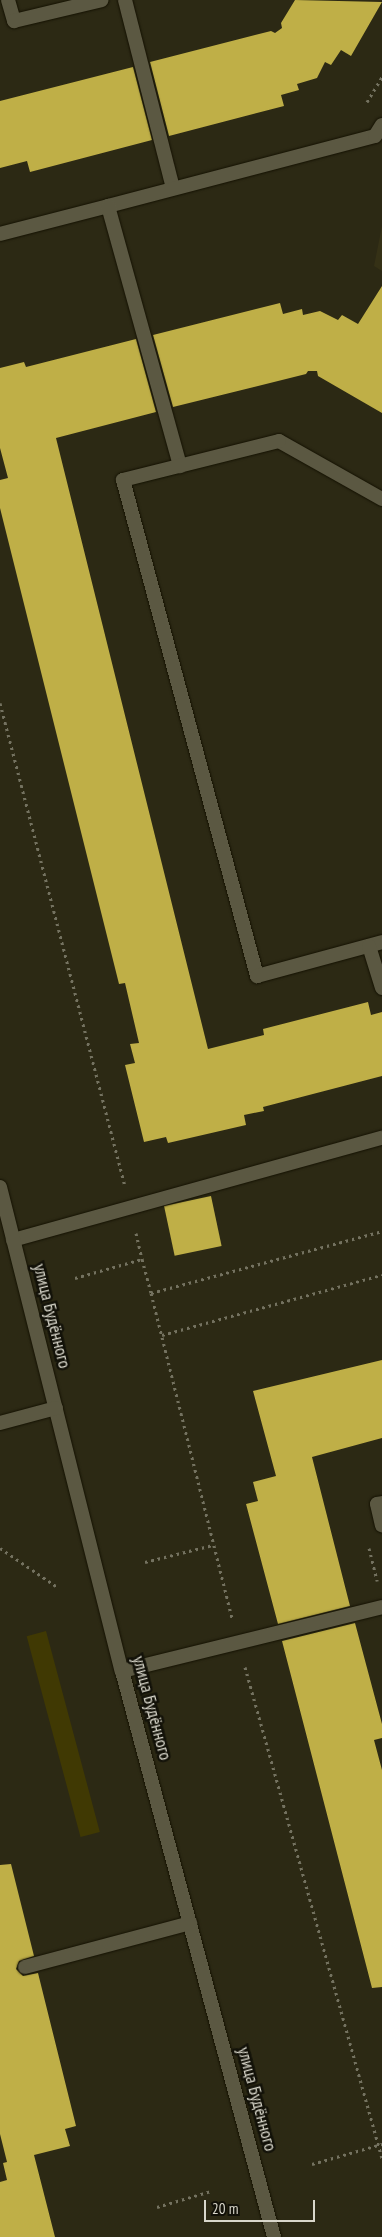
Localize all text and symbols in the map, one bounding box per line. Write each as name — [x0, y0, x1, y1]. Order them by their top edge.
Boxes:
street label: улица Будённого — [29, 1262, 75, 1370]
street label: улица Будённого — [128, 1654, 176, 1762]
street label: улица Будённого — [233, 2045, 281, 2153]
scale bar — [207, 2190, 318, 2222]
text: 20 m — [212, 2199, 238, 2218]

